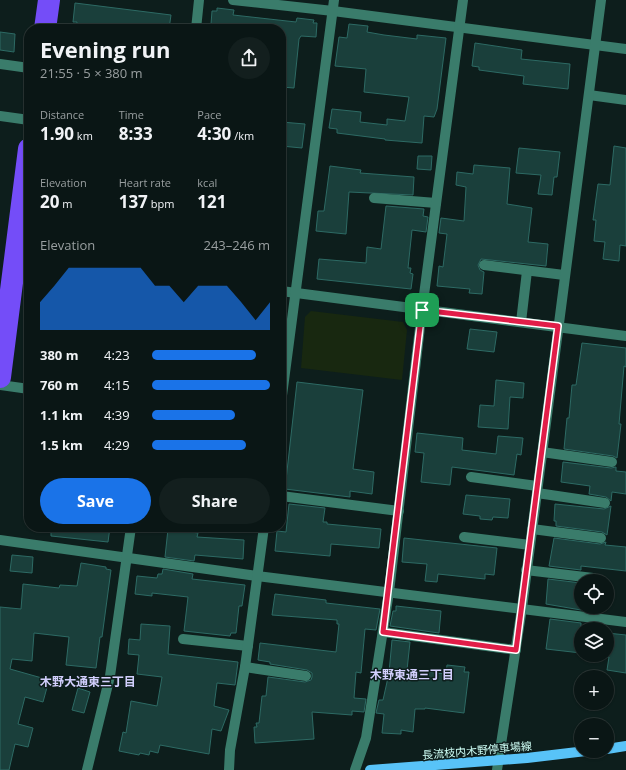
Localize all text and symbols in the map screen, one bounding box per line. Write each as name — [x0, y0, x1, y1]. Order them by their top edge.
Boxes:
text: Evening run — [40, 34, 171, 64]
button: share — [228, 37, 270, 79]
text: 21:55 · 5 × 380 m — [40, 64, 143, 82]
text: Distance — [40, 107, 84, 122]
text: Time — [119, 107, 144, 122]
text: Pace — [197, 107, 222, 122]
text: 1.90 — [40, 122, 74, 145]
text: 8:33 — [119, 122, 153, 145]
text: 4:30 — [197, 122, 231, 145]
text: km — [74, 128, 93, 143]
text: /km — [231, 128, 254, 143]
text: Elevation — [40, 175, 87, 190]
text: Heart rate — [119, 175, 171, 190]
text: kcal — [197, 175, 217, 190]
text: 20 — [40, 190, 59, 213]
text: 137 — [119, 190, 148, 213]
text: 121 — [197, 190, 227, 213]
text: m — [59, 196, 73, 211]
text: bpm — [148, 196, 174, 211]
text: Elevation — [40, 236, 95, 254]
text: 243–246 m — [203, 236, 270, 254]
pin — [405, 293, 439, 327]
icon: arrive — [411, 299, 433, 321]
text: 380 m — [40, 346, 78, 364]
text: 4:23 — [104, 346, 130, 364]
text: 760 m — [40, 376, 78, 394]
text: 4:15 — [104, 376, 130, 394]
text: 1.1 km — [40, 406, 83, 424]
text: 4:39 — [104, 406, 130, 424]
text: 1.5 km — [40, 436, 83, 454]
text: 4:29 — [104, 436, 130, 454]
button: Save — [40, 478, 151, 524]
button: Share — [159, 478, 270, 524]
map controls — [574, 574, 614, 758]
button: locate — [574, 574, 614, 614]
button: layers — [574, 622, 614, 662]
district label: 木野東通三丁目 — [370, 666, 454, 683]
button: + — [574, 670, 614, 710]
district label: 木野大通東三丁目 — [40, 673, 136, 690]
button: − — [574, 718, 614, 758]
street label: 長流枝内木野停車場線 — [422, 738, 532, 762]

